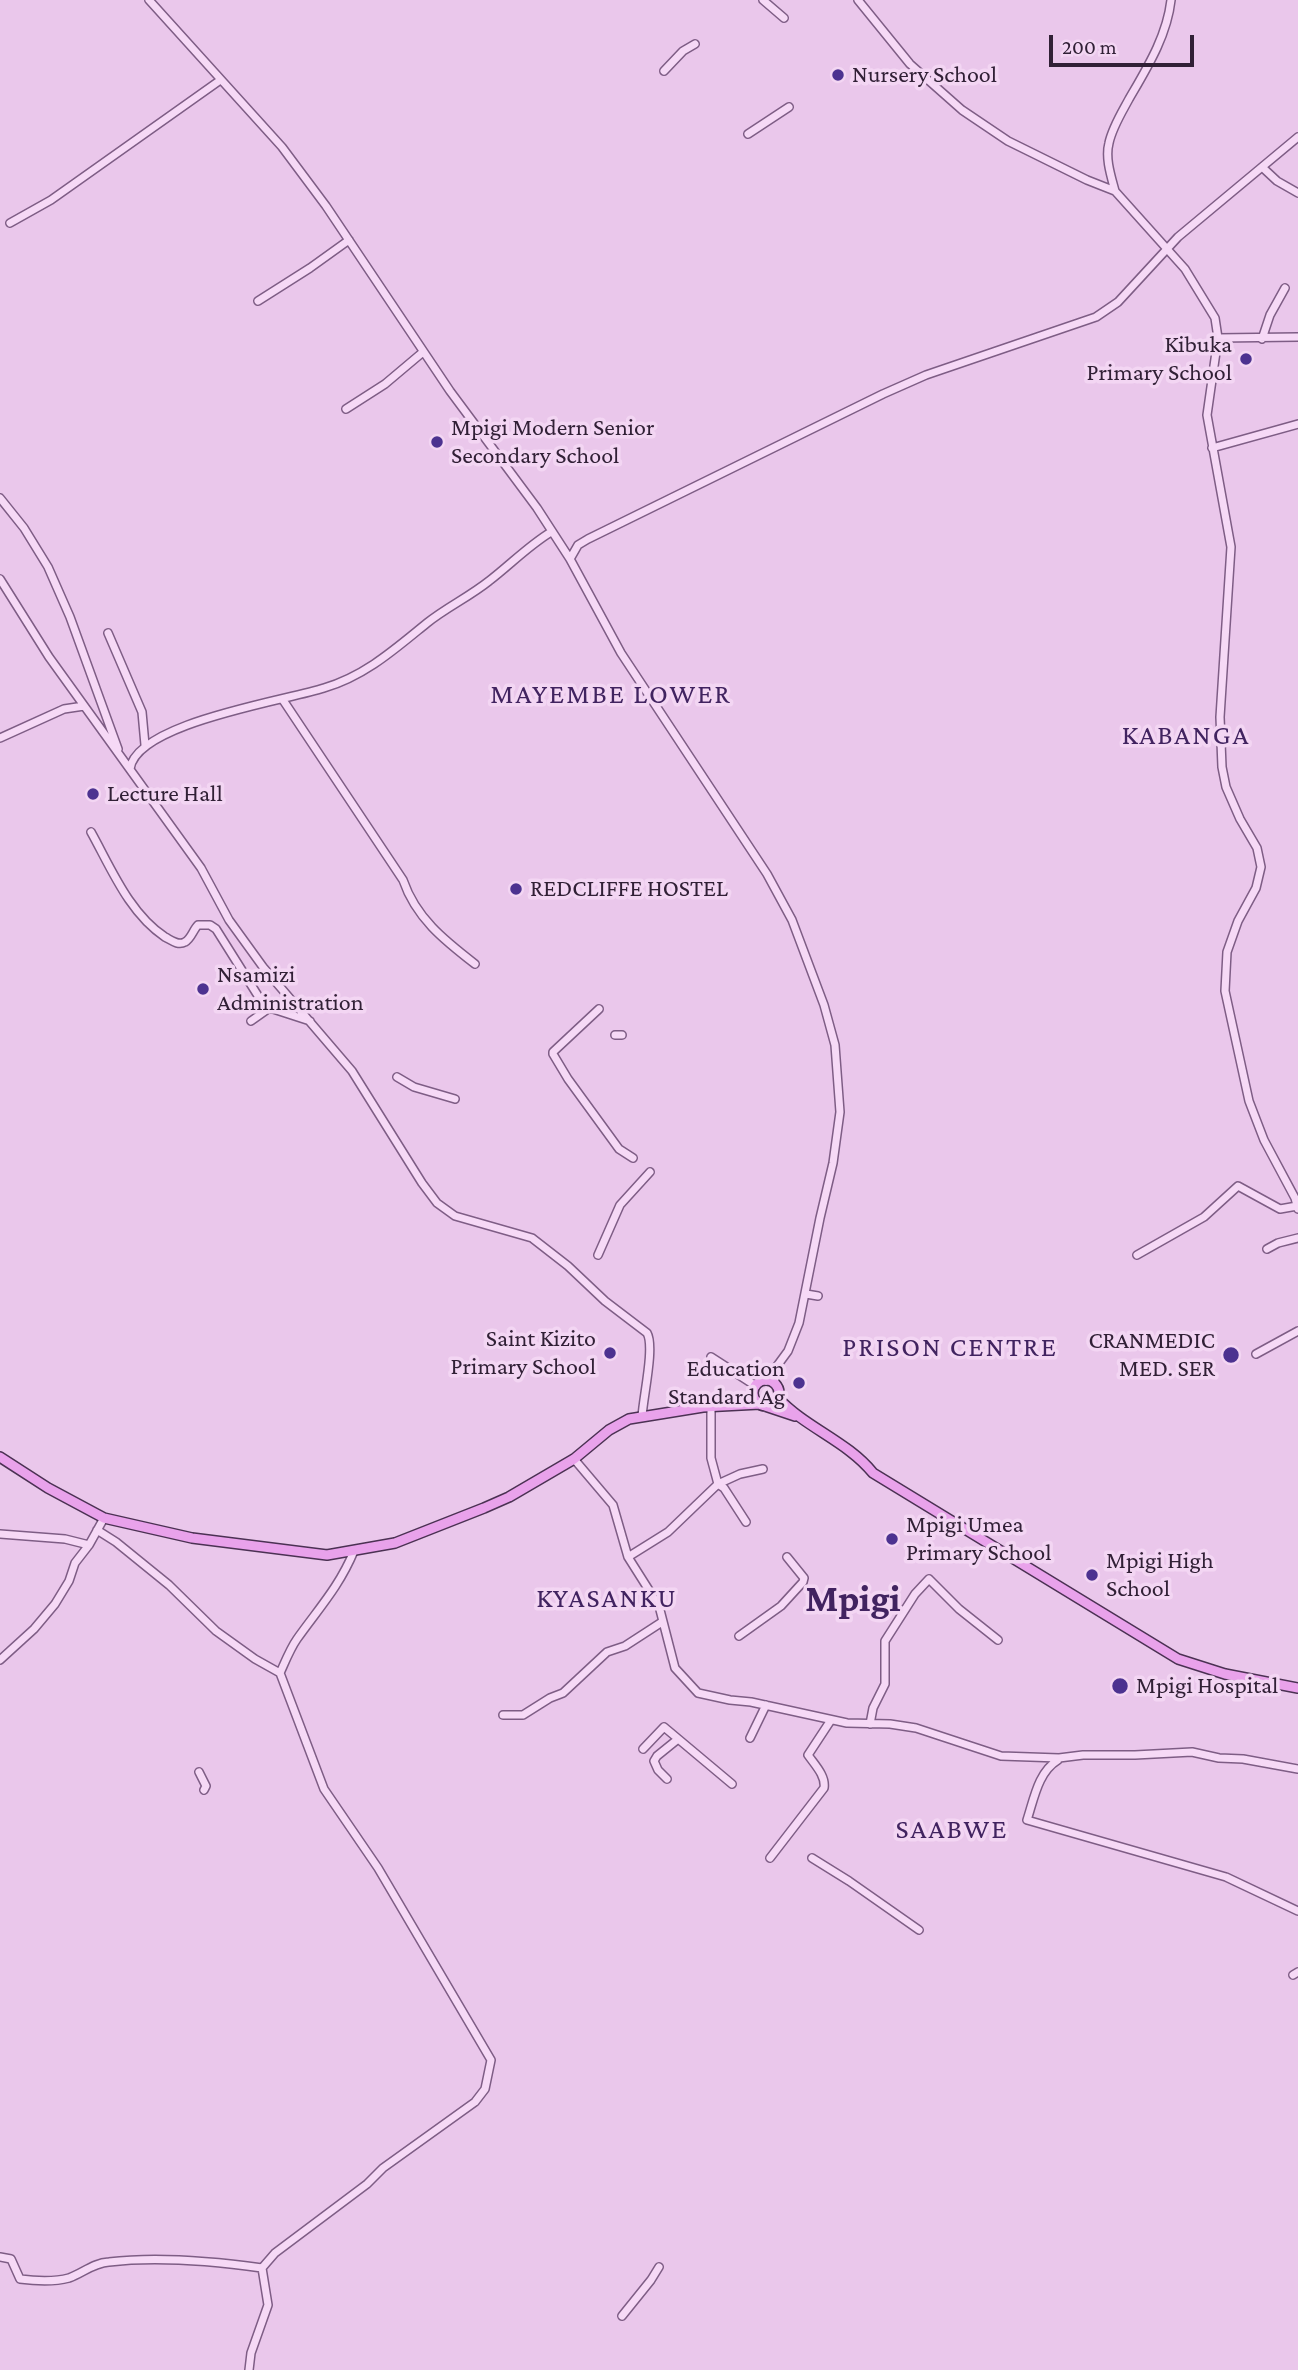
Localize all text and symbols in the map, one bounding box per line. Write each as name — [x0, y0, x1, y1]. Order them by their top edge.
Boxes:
scale bar — [1053, 21, 1198, 65]
text: 200 m — [1062, 35, 1117, 59]
place label: Nursery School — [852, 61, 997, 89]
marker: Nursery School — [830, 67, 846, 83]
place label: Kibuka Primary School — [1087, 331, 1232, 387]
marker: Kibuka Primary School — [1238, 351, 1254, 367]
place label: Mpigi Modern Senior Secondary School — [451, 414, 654, 470]
marker: Mpigi Modern Senior Secondary School — [429, 434, 445, 450]
district label: MAYEMBE LOWER — [492, 677, 730, 711]
district label: KABANGA — [1123, 718, 1249, 752]
place label: Lecture Hall — [107, 780, 223, 808]
marker: Lecture Hall — [85, 786, 101, 802]
place label: REDCLIFFE HOSTEL — [530, 875, 728, 903]
marker: REDCLIFFE HOSTEL — [508, 881, 524, 897]
place label: Nsamizi Administration — [217, 961, 364, 1017]
marker: Nsamizi Administration — [195, 981, 211, 997]
place label: Saint Kizito Primary School — [451, 1325, 596, 1381]
place label: CRANMEDIC MED. SER — [1088, 1327, 1215, 1383]
district label: PRISON CENTRE — [844, 1330, 1056, 1364]
marker: Saint Kizito Primary School — [602, 1345, 618, 1361]
marker: CRANMEDIC MED. SER — [1221, 1345, 1241, 1365]
place label: Education Standard Ag — [668, 1355, 785, 1411]
marker: Education Standard Ag — [791, 1375, 807, 1391]
place label: Mpigi Umea Primary School — [906, 1511, 1051, 1567]
marker: Mpigi Umea Primary School — [884, 1531, 900, 1547]
place label: Mpigi High School — [1106, 1547, 1214, 1603]
marker: Mpigi High School — [1084, 1567, 1100, 1583]
district label: Mpigi — [805, 1576, 901, 1622]
district label: KYASANKU — [537, 1581, 677, 1615]
place label: Mpigi Hospital — [1136, 1672, 1278, 1700]
marker: Mpigi Hospital — [1110, 1676, 1130, 1696]
district label: SAABWE — [896, 1812, 1008, 1846]

